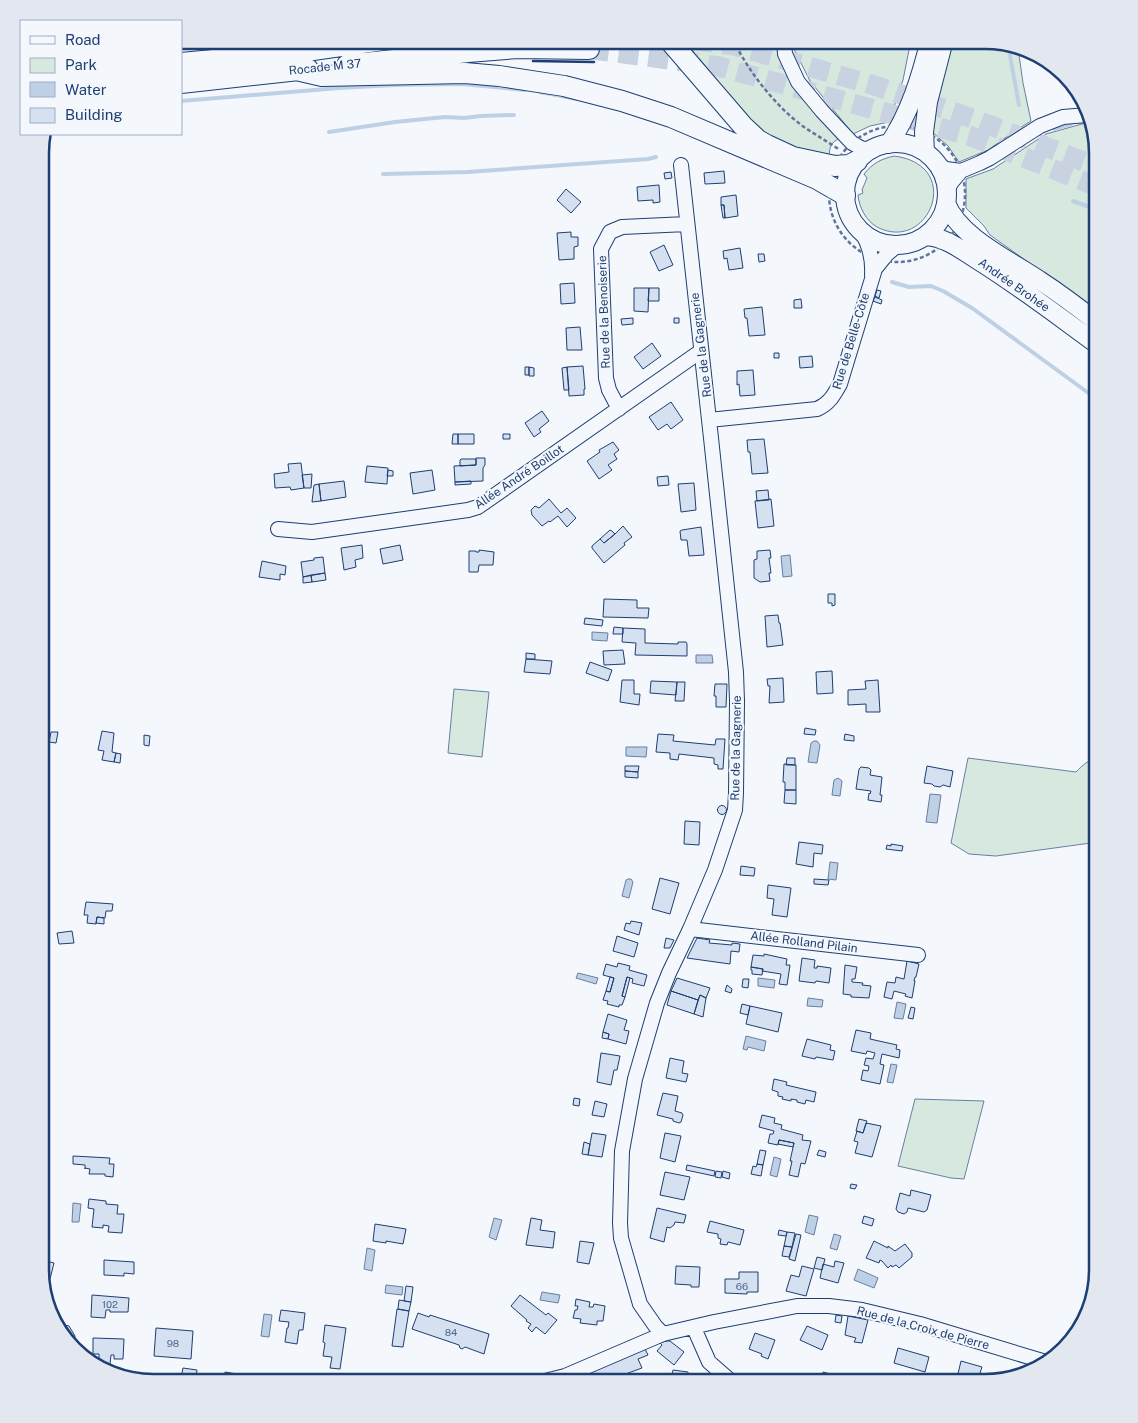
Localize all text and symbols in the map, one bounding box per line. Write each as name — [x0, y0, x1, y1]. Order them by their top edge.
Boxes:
legend — [20, 20, 182, 135]
text: Road — [65, 31, 101, 48]
text: Park — [65, 56, 97, 73]
street label: Rocade M 37 — [288, 56, 362, 78]
text: Water — [65, 81, 107, 98]
text: Building — [65, 106, 123, 123]
street label: Rue de la Benoiserie — [595, 255, 613, 369]
street label: Andrée Brohée — [976, 255, 1052, 315]
street label: Rue de Belle-Côte — [830, 291, 872, 391]
street label: Rue de la Gagnerie — [688, 292, 714, 398]
street label: Allée André Boillot — [472, 442, 567, 512]
street label: Rue de la Gagnerie — [728, 695, 744, 801]
street label: Allée Rolland Pilain — [750, 928, 859, 956]
house number: 66 — [736, 1280, 748, 1292]
house number: 102 — [102, 1298, 118, 1310]
street label: Rue de la Croix de Pierre — [855, 1304, 991, 1353]
house number: 84 — [445, 1326, 457, 1338]
house number: 98 — [167, 1337, 179, 1349]

